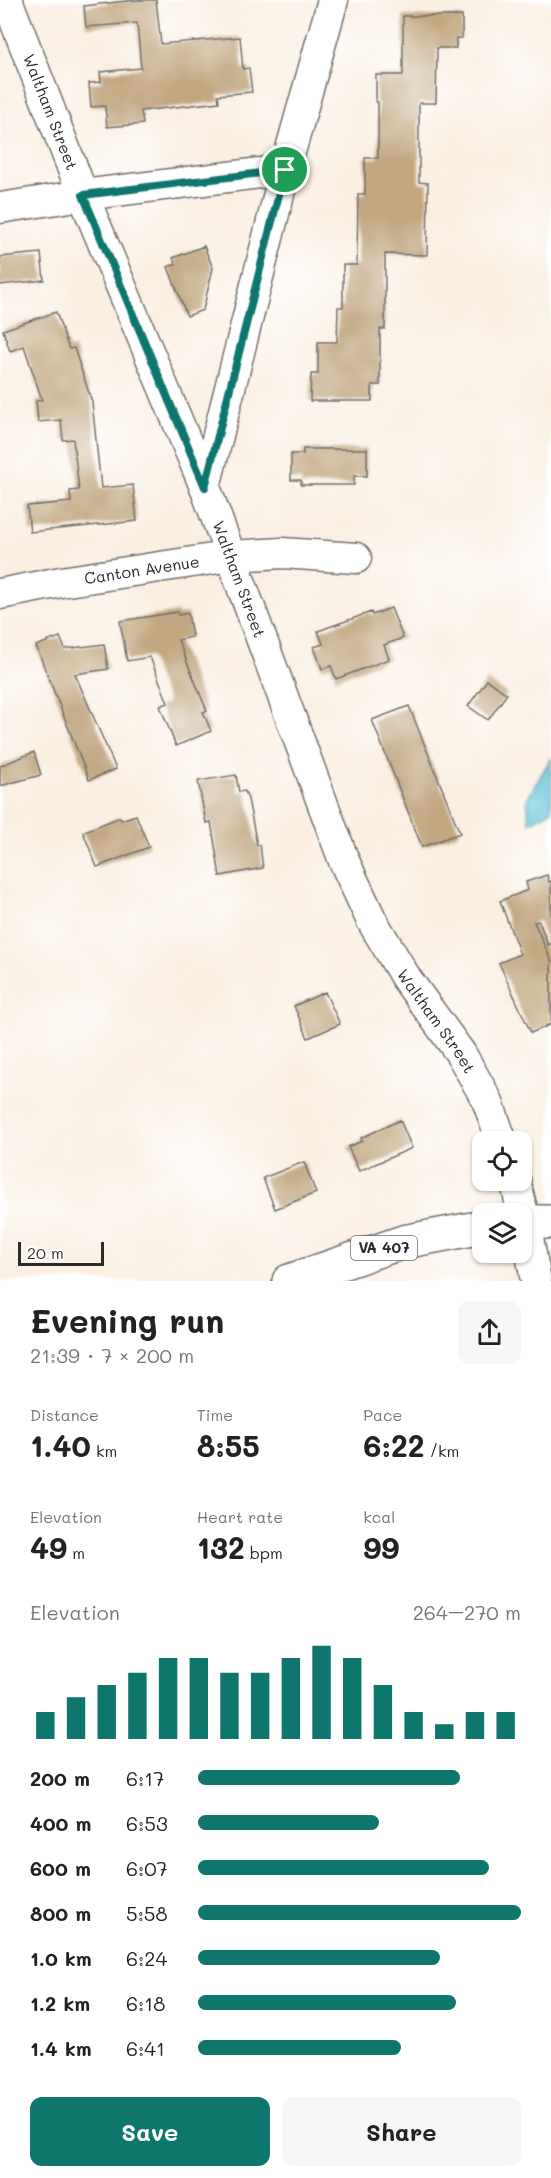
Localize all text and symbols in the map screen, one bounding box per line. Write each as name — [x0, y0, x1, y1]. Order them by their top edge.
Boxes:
street label: Waltham Street — [19, 51, 83, 173]
pin — [259, 144, 310, 195]
icon: arrive — [268, 153, 301, 186]
street label: Waltham Street — [208, 518, 271, 640]
street label: Canton Avenue — [83, 550, 201, 588]
street label: Waltham Street — [393, 965, 481, 1077]
map controls — [472, 1131, 532, 1263]
button: locate — [472, 1131, 532, 1191]
button: layers — [472, 1203, 532, 1263]
road number: VA 407 — [351, 1236, 417, 1260]
scale bar — [18, 1239, 104, 1266]
text: 20 m — [27, 1242, 64, 1263]
text: Evening run — [30, 1298, 224, 1341]
button: share — [458, 1301, 521, 1364]
text: 21:39 · 7 × 200 m — [30, 1342, 194, 1368]
text: Distance — [30, 1404, 99, 1425]
text: Time — [197, 1404, 233, 1425]
text: Pace — [363, 1404, 402, 1425]
text: 1.40 — [30, 1425, 91, 1465]
text: 8:55 — [197, 1425, 260, 1465]
text: 6:22 — [363, 1425, 425, 1465]
text: km — [91, 1440, 117, 1461]
text: /km — [425, 1440, 459, 1461]
text: Elevation — [30, 1506, 102, 1527]
text: Heart rate — [197, 1506, 283, 1527]
text: kcal — [363, 1506, 395, 1527]
text: 49 — [30, 1527, 67, 1567]
text: 132 — [197, 1527, 245, 1567]
text: 99 — [363, 1527, 399, 1567]
text: m — [67, 1542, 85, 1563]
text: bpm — [245, 1542, 283, 1563]
text: Elevation — [30, 1599, 120, 1625]
text: 264–270 m — [413, 1599, 521, 1625]
text: 200 m — [30, 1765, 90, 1791]
text: 6:17 — [126, 1765, 164, 1791]
text: 400 m — [30, 1810, 91, 1836]
text: 6:53 — [126, 1810, 168, 1836]
text: 600 m — [30, 1855, 91, 1881]
text: 6:07 — [126, 1855, 168, 1881]
text: 800 m — [30, 1900, 91, 1926]
text: 5:58 — [126, 1900, 168, 1926]
text: 1.0 km — [30, 1945, 92, 1971]
text: 6:24 — [126, 1945, 167, 1971]
text: 1.2 km — [30, 1990, 90, 2016]
text: 6:18 — [126, 1990, 165, 2016]
text: 1.4 km — [30, 2035, 92, 2061]
text: 6:41 — [126, 2035, 165, 2061]
button: Save — [30, 2097, 270, 2166]
button: Share — [282, 2097, 521, 2166]

